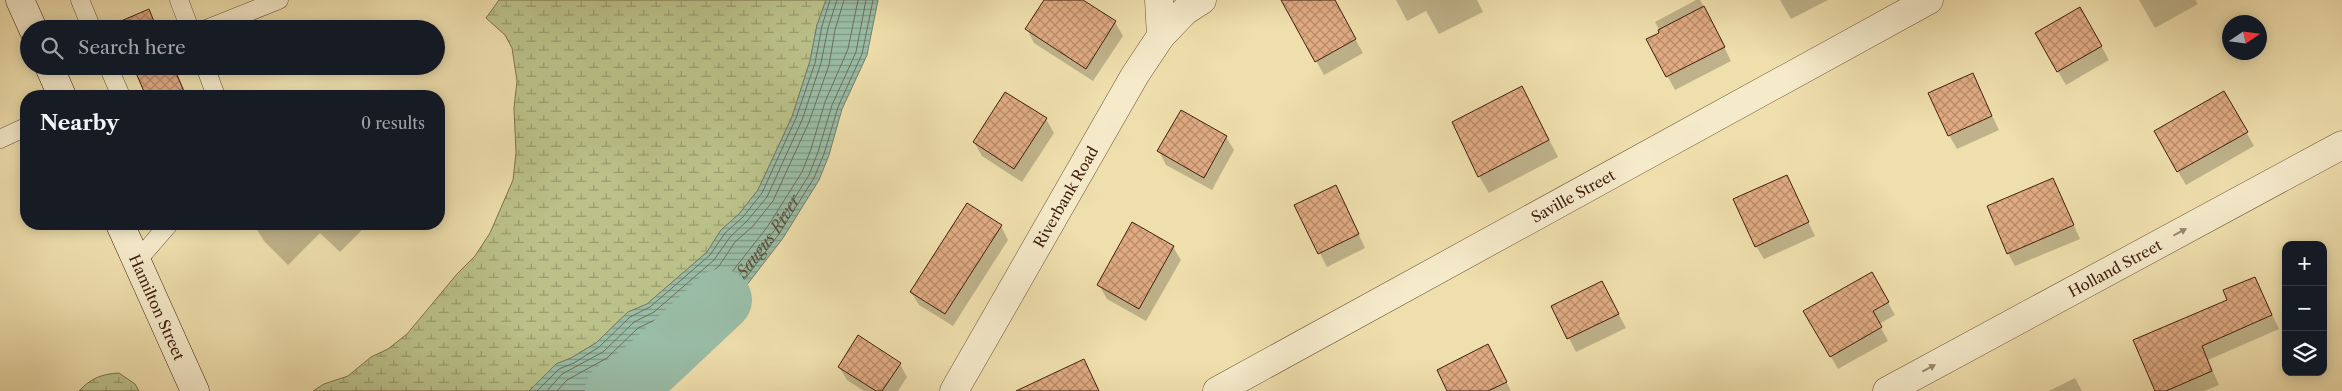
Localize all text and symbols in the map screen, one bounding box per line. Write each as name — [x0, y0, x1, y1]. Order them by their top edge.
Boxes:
north arrow — [2222, 15, 2267, 60]
search box — [20, 20, 445, 75]
icon: search — [38, 34, 66, 62]
text: Search here — [78, 36, 186, 59]
text: Nearby — [40, 110, 119, 135]
text: 0 results — [361, 113, 425, 133]
street label: Riverbank Road — [1029, 143, 1102, 251]
street label: Saville Street — [1528, 165, 1619, 226]
water label: Saugus River — [731, 190, 805, 282]
one-way arrow — [2173, 228, 2188, 236]
street label: Holland Street — [2065, 234, 2166, 301]
map controls — [2282, 241, 2327, 376]
button: + — [2282, 241, 2327, 286]
street label: Hamilton Street — [125, 251, 190, 364]
button: − — [2282, 286, 2327, 331]
button: layers — [2282, 331, 2327, 376]
one-way arrow — [1923, 363, 1936, 372]

